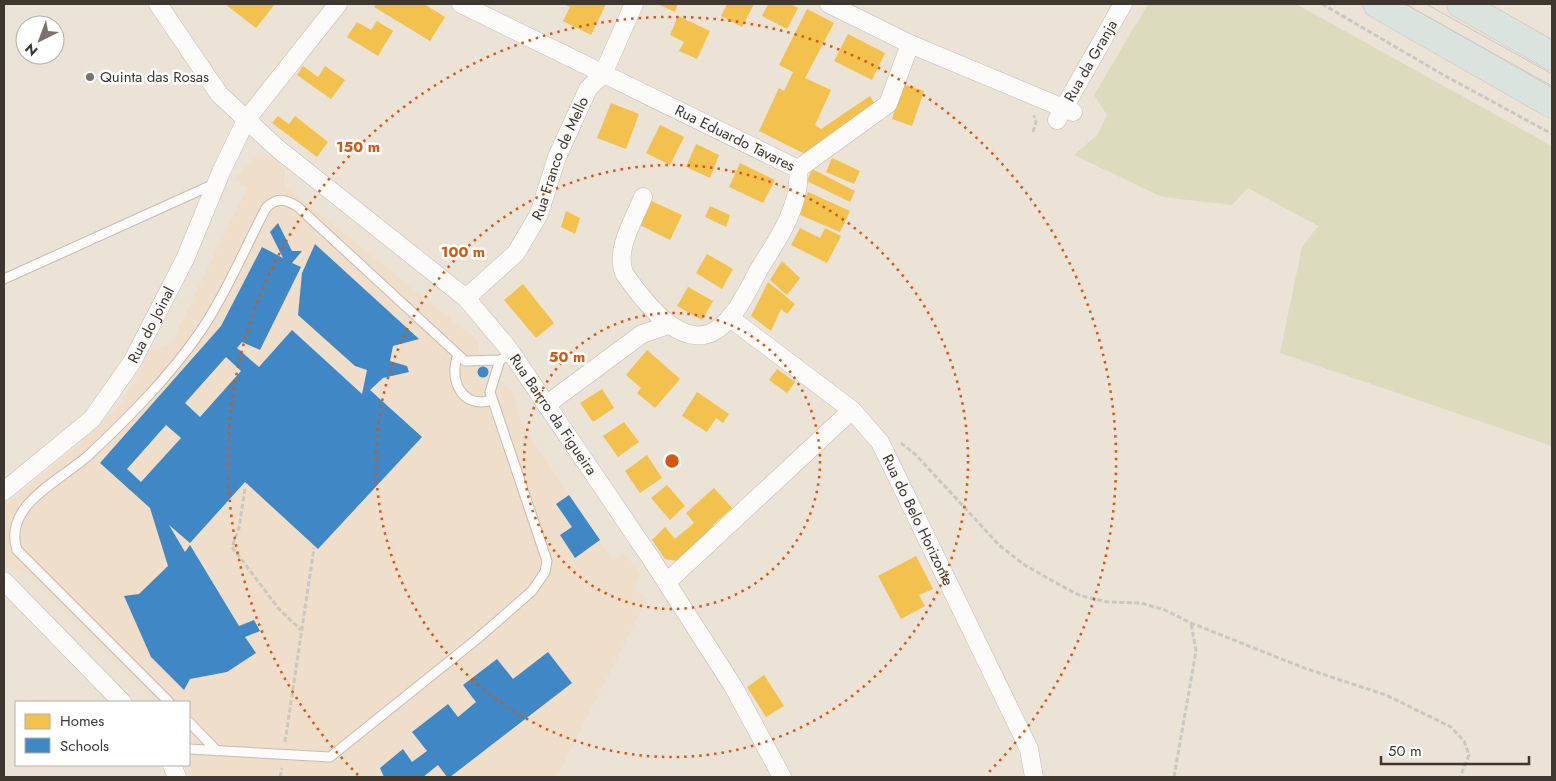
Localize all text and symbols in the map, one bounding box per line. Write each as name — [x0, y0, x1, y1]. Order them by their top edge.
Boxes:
north arrow — [15, 15, 65, 65]
street label: Rua da Granja — [1059, 16, 1123, 106]
text: N — [20, 39, 42, 61]
place label: Quinta das Rosas — [100, 66, 209, 88]
marker: Quinta das Rosas — [84, 71, 96, 83]
street label: Rua Franco de Mello — [526, 93, 594, 225]
street label: Rua Eduardo Tavares — [671, 99, 799, 177]
text: 150 m — [336, 136, 380, 158]
text: 100 m — [441, 241, 485, 263]
street label: Rua do Joinal — [122, 283, 180, 367]
text: 50 m — [549, 346, 585, 368]
street label: Rua Bairro da Figueira — [504, 349, 602, 480]
street label: Rua do Belo Horizonte — [877, 451, 959, 590]
centre of rings — [663, 452, 681, 470]
legend — [15, 701, 190, 766]
text: Homes — [60, 710, 104, 732]
scale bar — [1381, 734, 1528, 766]
text: Schools — [60, 735, 109, 757]
text: 50 m — [1388, 740, 1422, 762]

